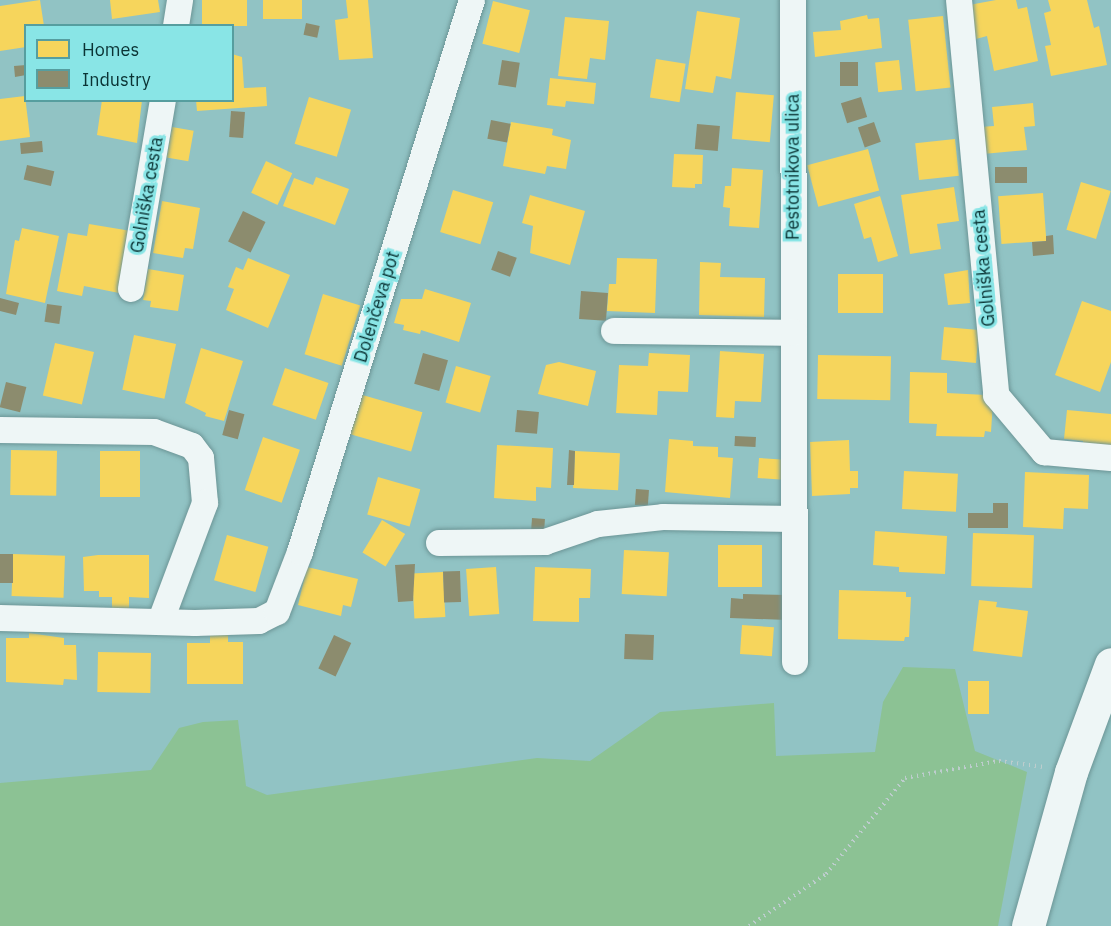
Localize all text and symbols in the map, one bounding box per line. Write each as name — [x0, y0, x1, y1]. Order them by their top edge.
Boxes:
legend — [24, 24, 234, 102]
text: Homes — [82, 38, 139, 61]
text: Industry — [82, 68, 151, 91]
street label: Pestotnikova ulica — [782, 94, 804, 240]
street label: Golniška cesta — [126, 135, 168, 255]
street label: Golniška cesta — [968, 208, 1000, 328]
street label: Dolenčeva pot — [350, 249, 404, 365]

